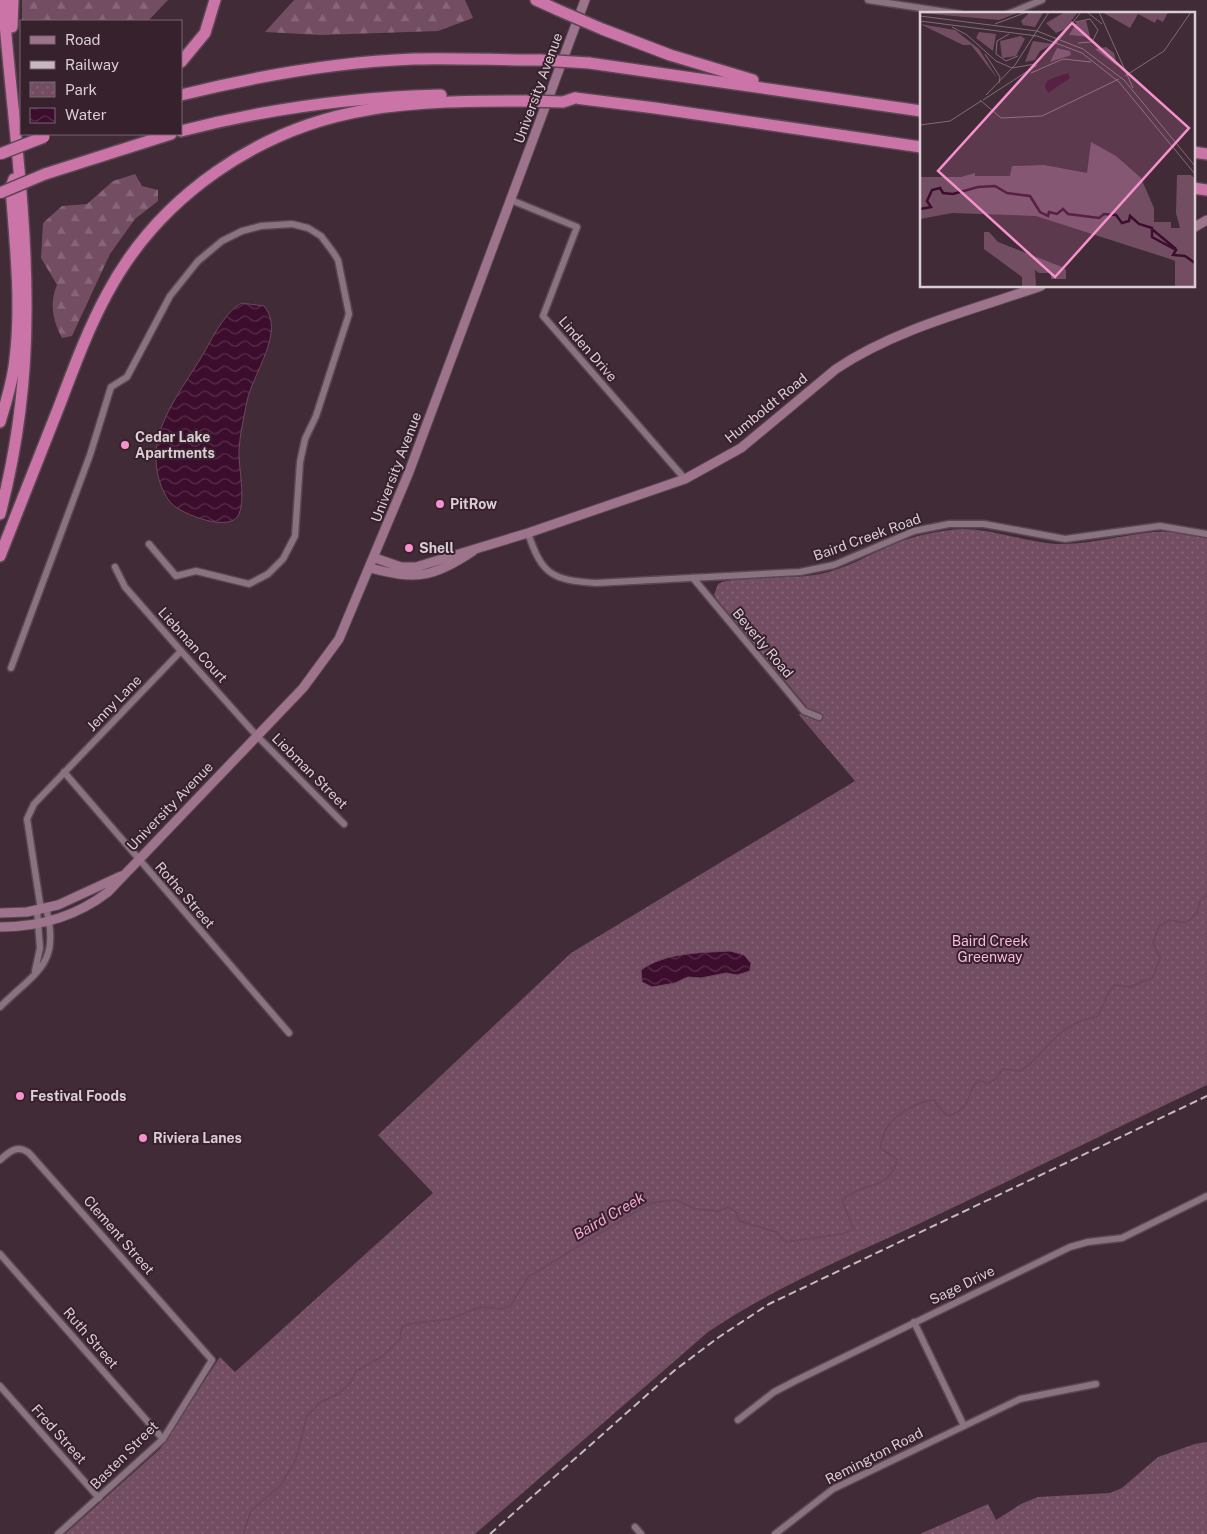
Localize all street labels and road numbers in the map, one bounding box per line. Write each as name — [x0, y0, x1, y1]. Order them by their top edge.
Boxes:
street label: University Avenue — [511, 30, 565, 146]
street label: Linden Drive — [555, 313, 621, 385]
street label: Humboldt Road — [721, 370, 811, 446]
street label: University Avenue — [368, 410, 424, 524]
street label: Baird Creek Road — [811, 510, 923, 564]
street label: Liebman Court — [155, 604, 231, 686]
street label: Beverly Road — [729, 605, 797, 681]
street label: Jenny Lane — [83, 672, 145, 734]
street label: Liebman Street — [269, 730, 351, 812]
street label: University Avenue — [124, 758, 216, 853]
street label: Rothe Street — [152, 859, 218, 931]
street label: Clement Street — [80, 1192, 158, 1278]
street label: Sage Drive — [927, 1262, 997, 1308]
street label: Ruth Street — [60, 1304, 122, 1372]
street label: Fred Street — [28, 1401, 90, 1467]
street label: Basten Street — [87, 1418, 161, 1492]
street label: Remington Road — [822, 1424, 926, 1488]

